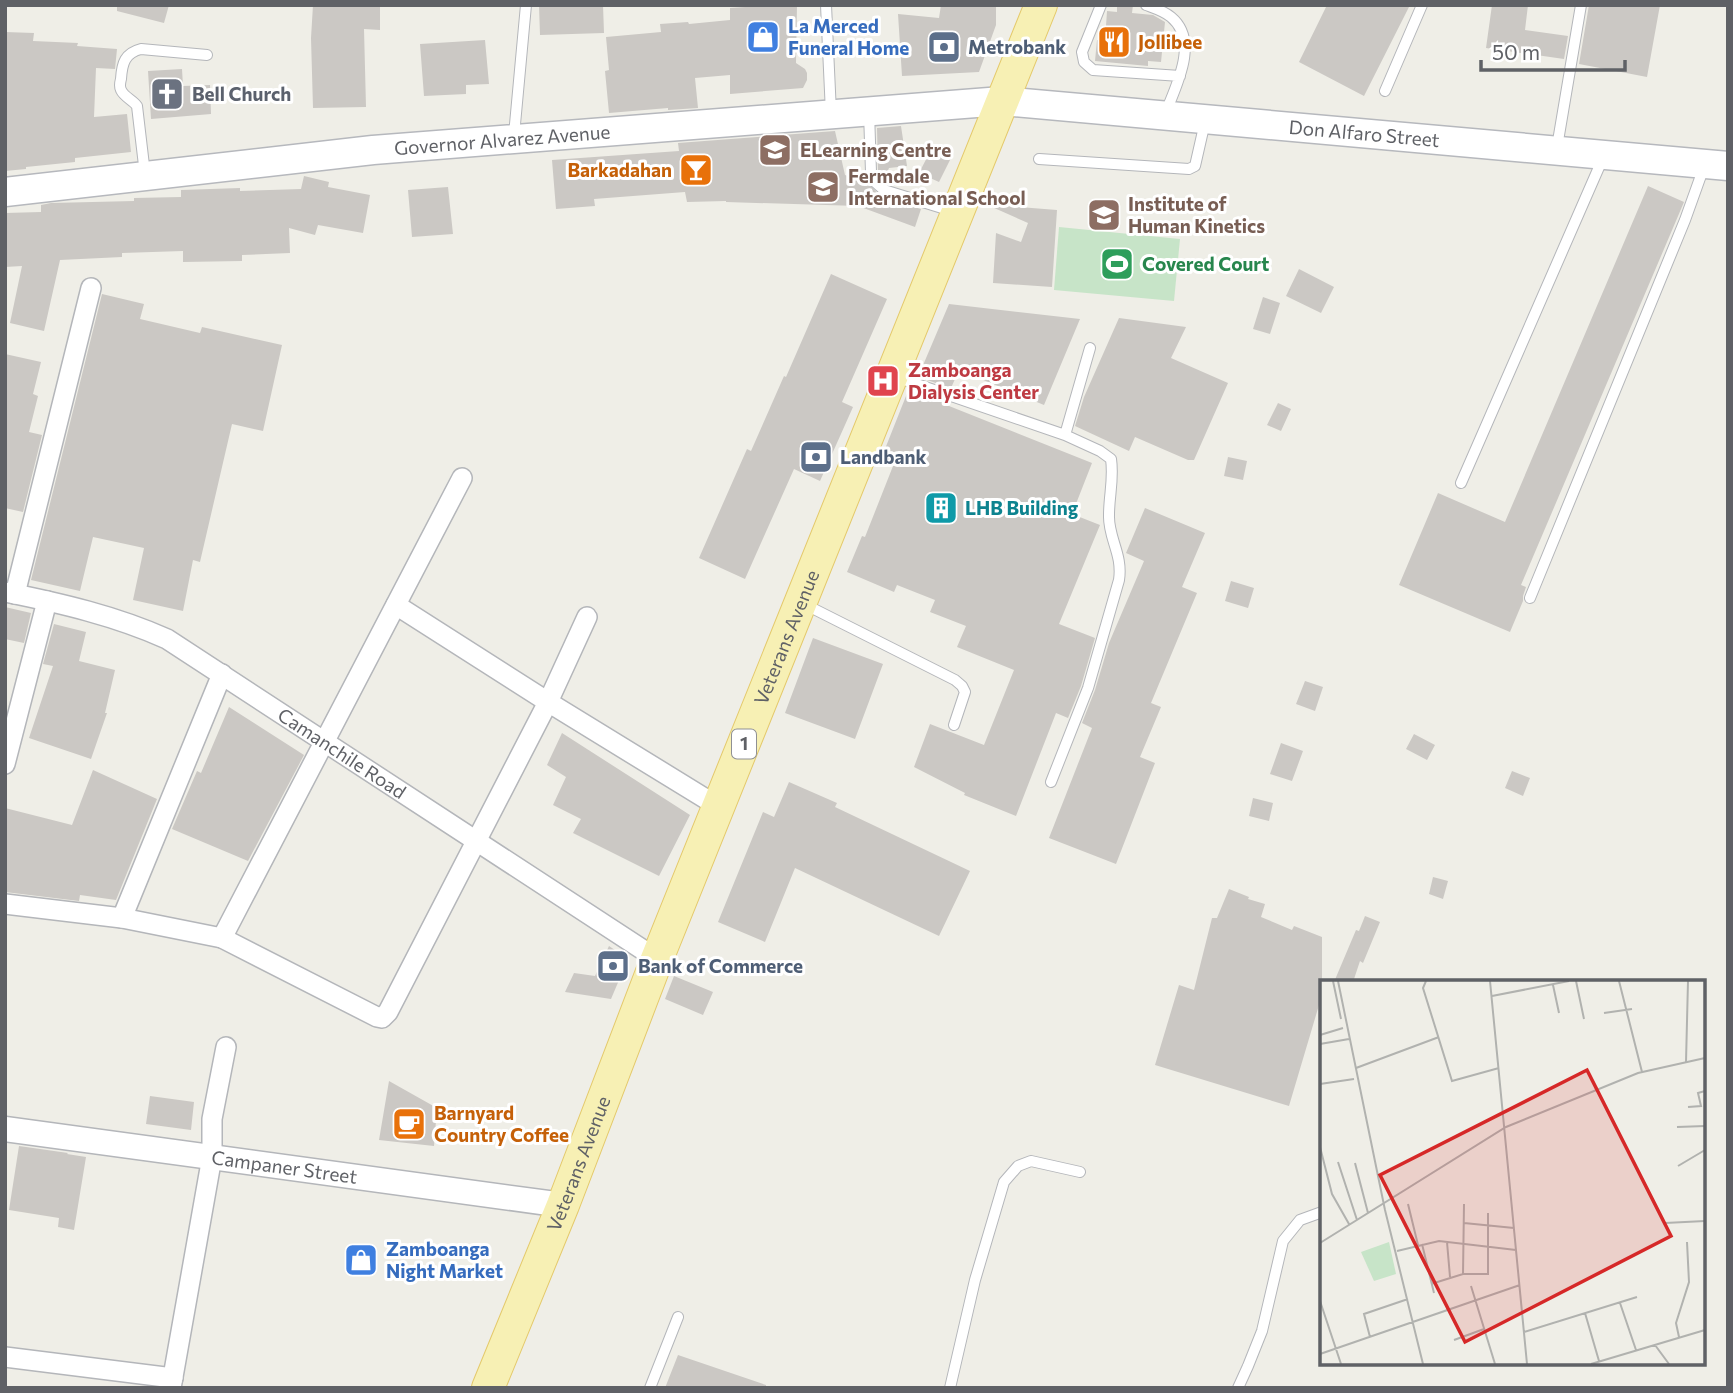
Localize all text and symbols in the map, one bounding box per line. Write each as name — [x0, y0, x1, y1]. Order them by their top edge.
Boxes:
place label: La Merced Funeral Home — [788, 14, 909, 59]
shop icon: La Merced Funeral Home — [744, 18, 782, 56]
restaurant icon: Jollibee — [1095, 23, 1133, 61]
bank icon: Metrobank — [925, 28, 963, 66]
scale bar — [1481, 28, 1624, 72]
place label: Jollibee — [1138, 30, 1202, 53]
place label: Metrobank — [968, 35, 1066, 58]
text: 50 m — [1492, 39, 1540, 64]
church icon: Bell Church — [148, 75, 186, 113]
place label: Bell Church — [192, 82, 291, 105]
street label: Don Alfaro Street — [1288, 115, 1441, 151]
street label: Governor Alvarez Avenue — [393, 120, 611, 159]
school or university icon: ELearning Centre — [756, 131, 794, 169]
place label: ELearning Centre — [800, 138, 951, 161]
bar icon: Barkadahan — [677, 151, 715, 189]
place label: Barkadahan — [568, 158, 672, 181]
place label: Fermdale International School — [848, 164, 1026, 209]
school or university icon: Fermdale International School — [804, 168, 842, 206]
place label: Institute of Human Kinetics — [1128, 192, 1265, 237]
school or university icon: Institute of Human Kinetics — [1085, 196, 1123, 234]
sports icon: Covered Court — [1098, 245, 1136, 283]
place label: Covered Court — [1142, 252, 1269, 275]
place label: Zamboanga Dialysis Center — [908, 358, 1039, 403]
hospital icon: Zamboanga Dialysis Center — [864, 362, 902, 400]
bank icon: Landbank — [797, 438, 835, 476]
place label: Landbank — [840, 445, 926, 468]
building icon: LHB Building — [922, 489, 960, 527]
place label: LHB Building — [965, 496, 1079, 519]
street label: Veterans Avenue — [749, 566, 823, 708]
street label: Camanchile Road — [274, 703, 411, 803]
road number: 1 — [732, 730, 756, 758]
bank icon: Bank of Commerce — [594, 947, 632, 985]
place label: Bank of Commerce — [638, 954, 803, 977]
inset map — [1320, 980, 1705, 1365]
street label: Veterans Avenue — [542, 1093, 615, 1235]
place label: Barnyard Country Coffee — [434, 1101, 569, 1146]
cafe icon: Barnyard Country Coffee — [390, 1105, 428, 1143]
street label: Campaner Street — [210, 1145, 359, 1188]
place label: Zamboanga Night Market — [386, 1237, 503, 1282]
shop icon: Zamboanga Night Market — [342, 1241, 380, 1279]

